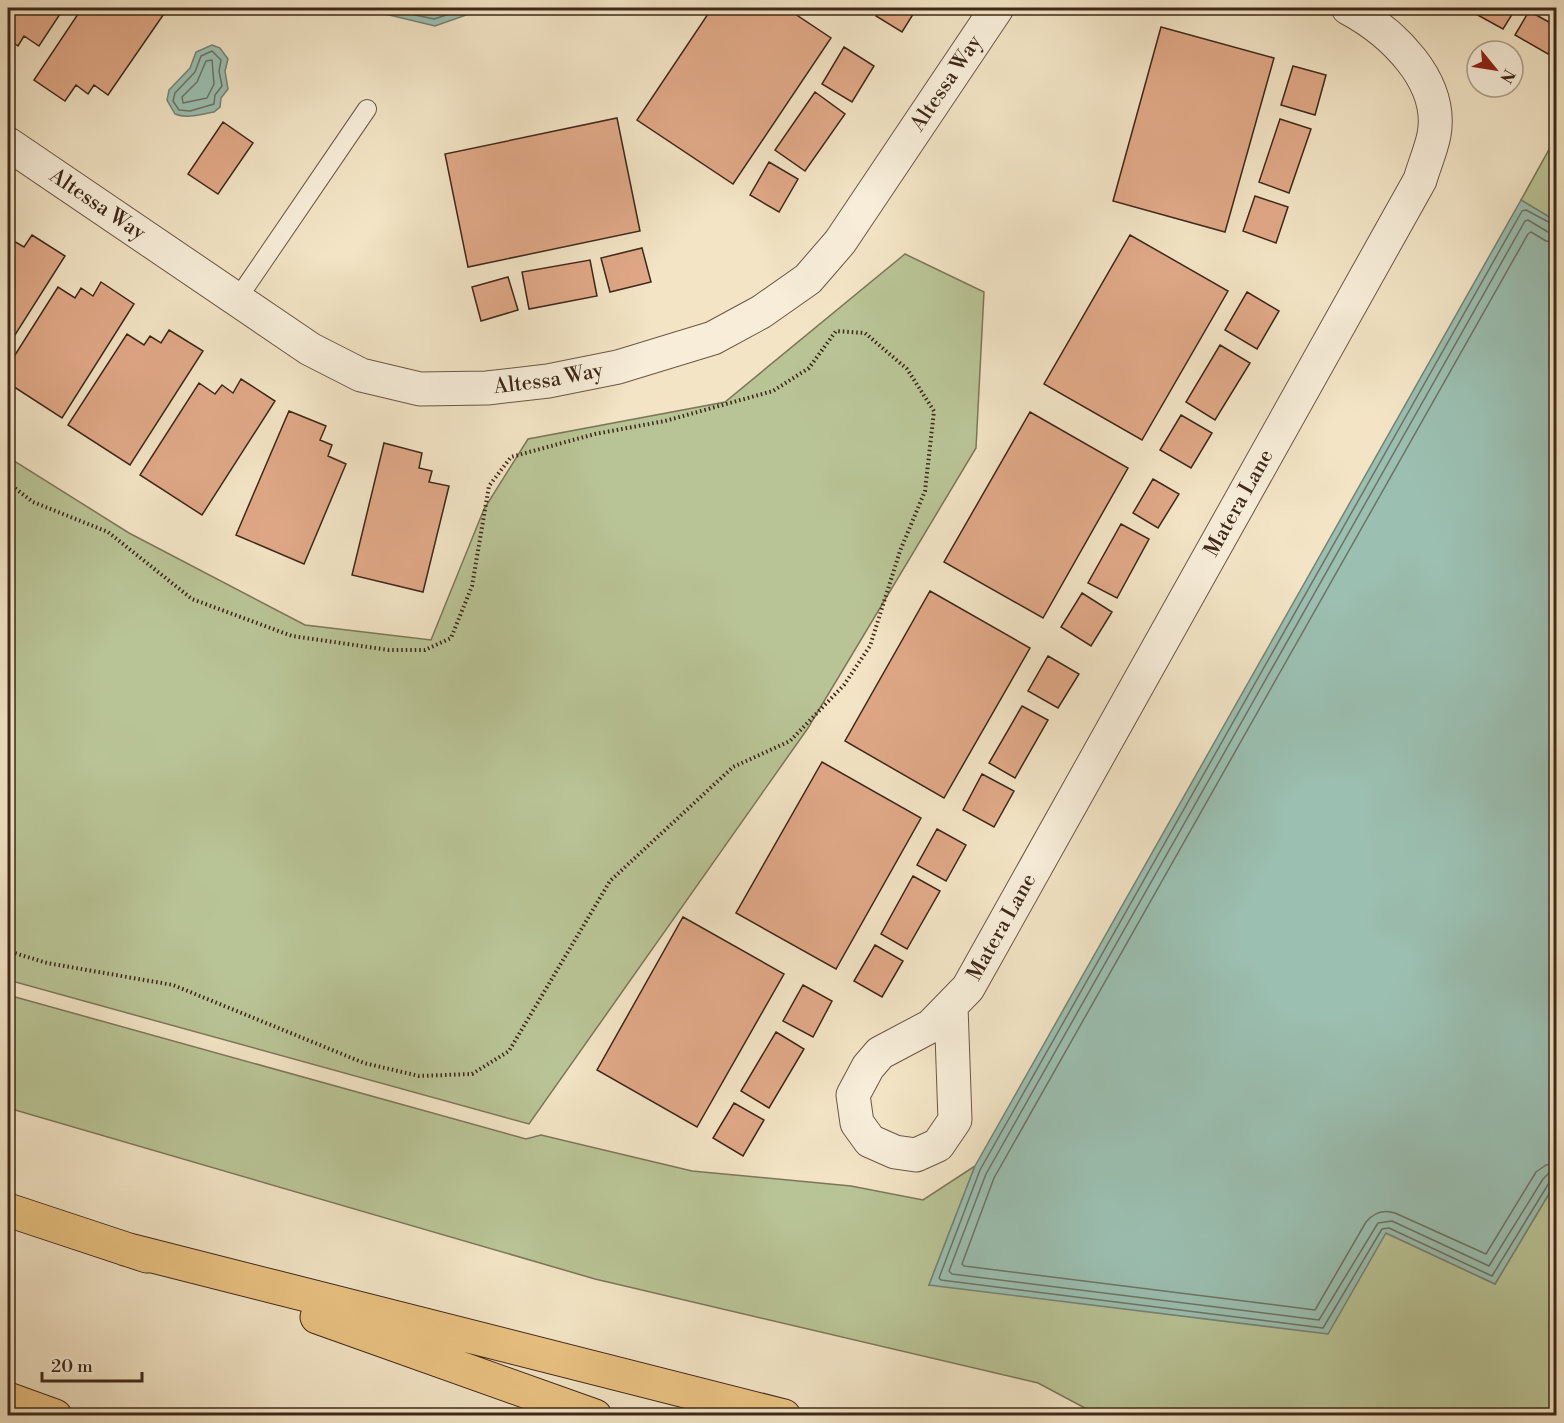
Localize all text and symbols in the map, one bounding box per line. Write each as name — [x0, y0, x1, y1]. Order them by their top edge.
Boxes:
street label: Altessa Way — [904, 30, 988, 137]
north arrow — [1465, 39, 1525, 99]
text: N — [1495, 66, 1519, 87]
street label: Altessa Way — [44, 162, 151, 247]
street label: Altessa Way — [491, 357, 606, 400]
street label: Matera Lane — [1199, 445, 1280, 561]
street label: Matera Lane — [962, 869, 1042, 985]
scale bar — [42, 1345, 142, 1383]
text: 20 m — [51, 1355, 93, 1378]

